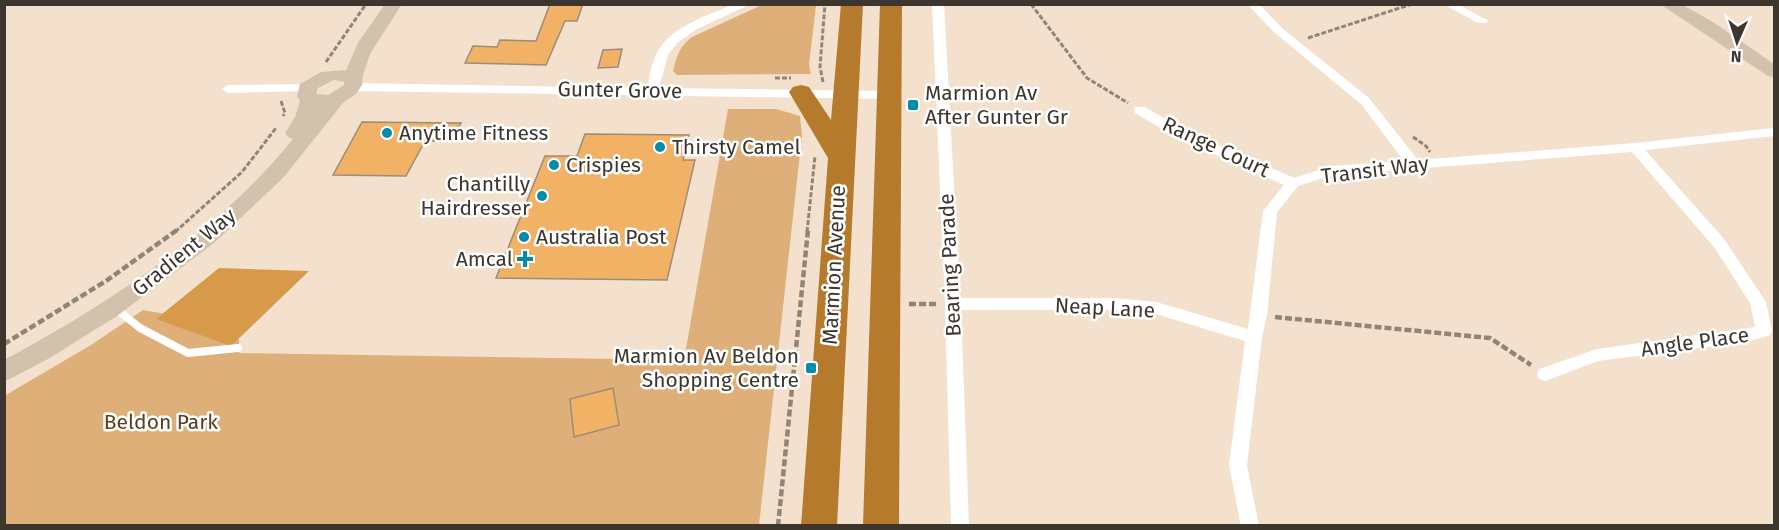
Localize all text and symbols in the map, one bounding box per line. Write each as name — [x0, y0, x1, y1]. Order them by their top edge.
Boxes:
north arrow — [1707, 12, 1767, 72]
text: N — [1730, 47, 1742, 66]
street label: Gunter Grove — [557, 76, 683, 104]
place label: Marmion Av After Gunter Gr — [925, 80, 1068, 130]
marker: Marmion Av After Gunter Gr — [906, 98, 920, 112]
street label: Range Court — [1158, 111, 1274, 183]
place label: Anytime Fitness — [399, 120, 548, 146]
marker: Anytime Fitness — [380, 126, 394, 140]
place label: Thirsty Camel — [672, 134, 801, 160]
marker: Thirsty Camel — [653, 140, 667, 154]
street label: Transit Way — [1320, 150, 1431, 190]
place label: Crispies — [566, 152, 641, 178]
marker: Crispies — [547, 158, 561, 172]
place label: Chantilly Hairdresser — [420, 171, 531, 221]
street label: Marmion Avenue — [817, 185, 851, 345]
marker: Chantilly Hairdresser — [535, 189, 549, 203]
street label: Bearing Parade — [933, 193, 967, 337]
street label: Gradient Way — [127, 202, 241, 302]
place label: Australia Post — [536, 224, 667, 250]
marker: Australia Post — [517, 230, 531, 244]
place label: Amcal — [456, 246, 513, 272]
marker: Amcal — [518, 252, 532, 266]
street label: Neap Lane — [1054, 292, 1156, 324]
street label: Angle Place — [1639, 322, 1751, 362]
place label: Marmion Av Beldon Shopping Centre — [614, 343, 799, 393]
marker: Marmion Av Beldon Shopping Centre — [804, 361, 818, 375]
park label: Beldon Park — [104, 409, 218, 435]

